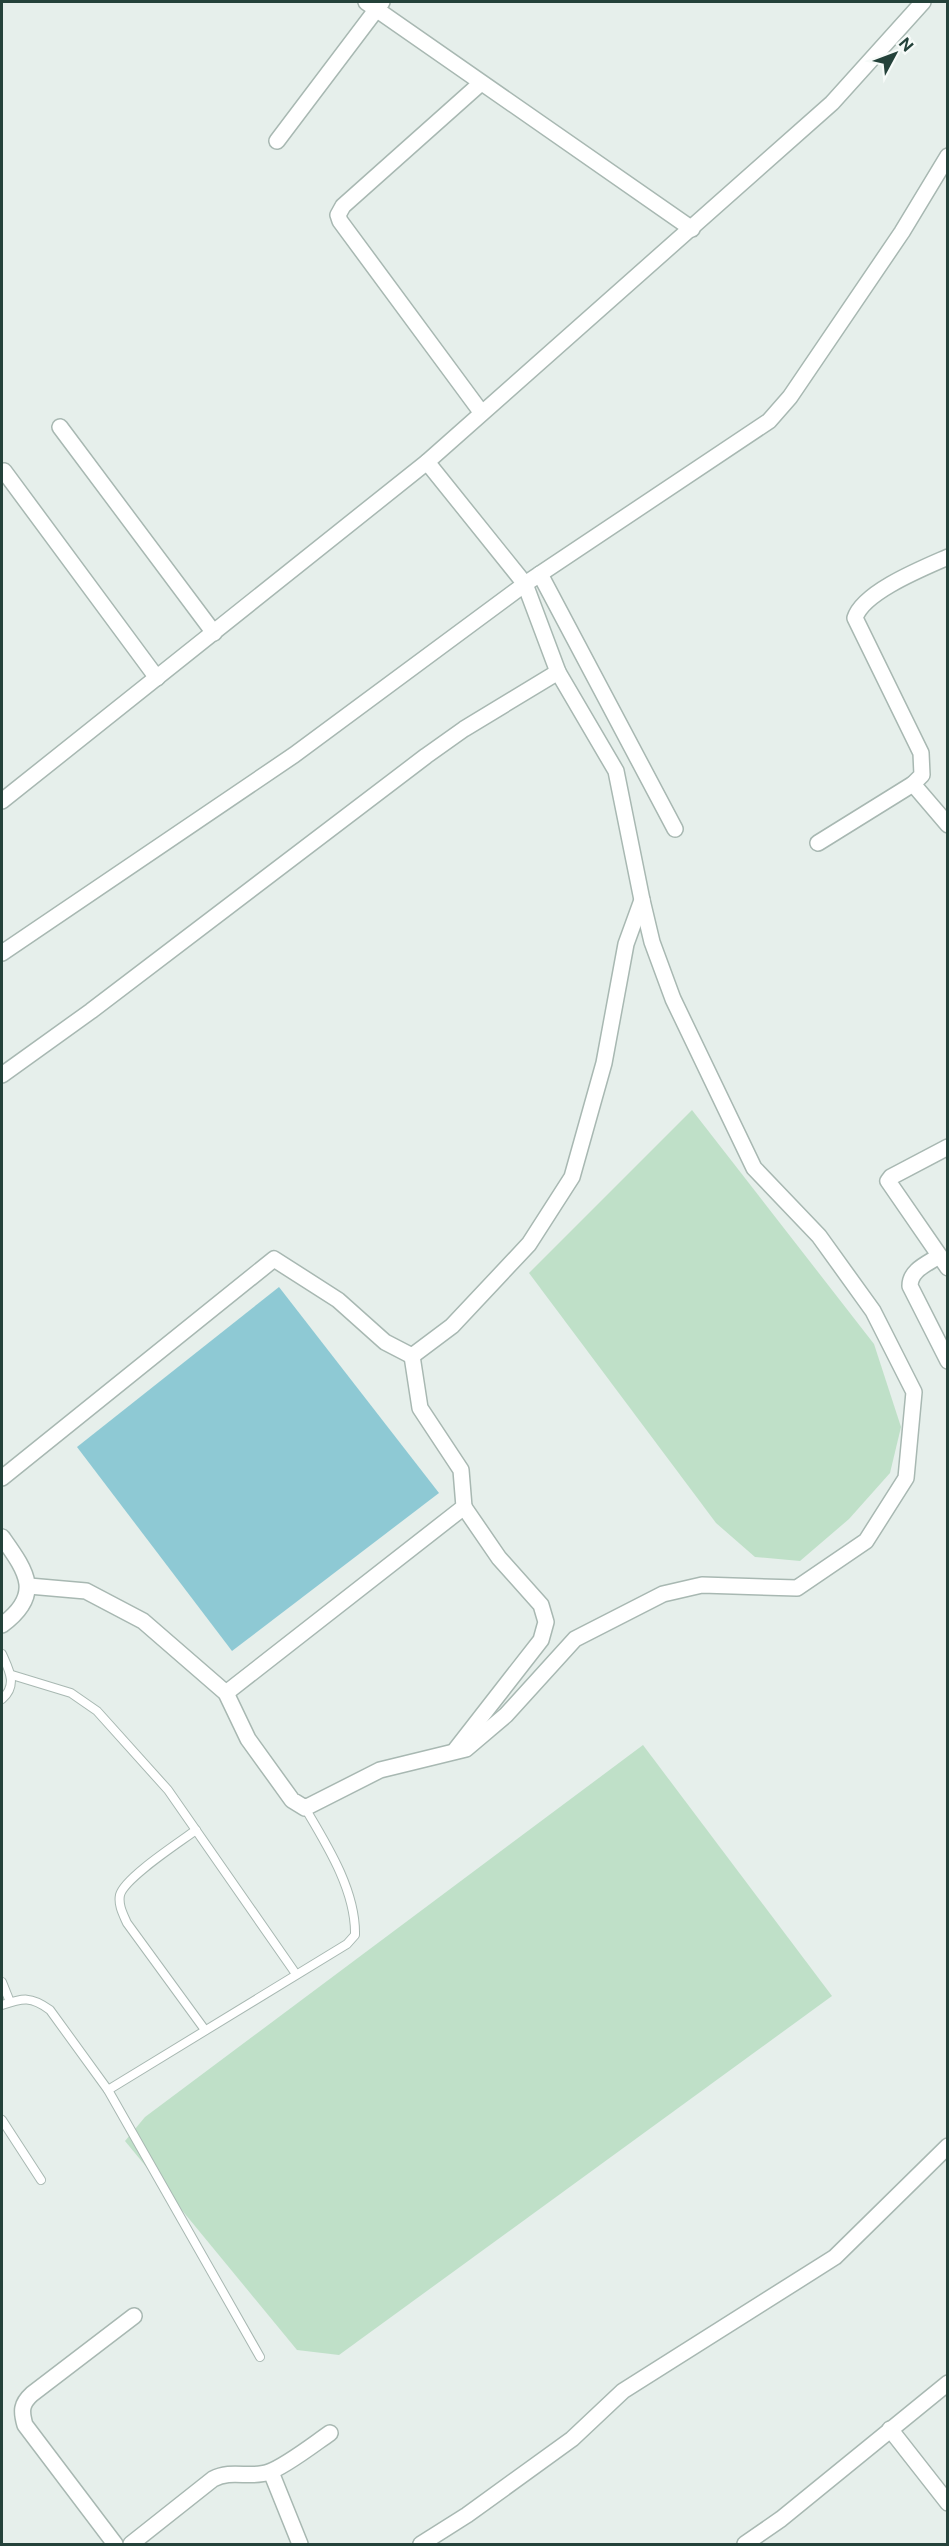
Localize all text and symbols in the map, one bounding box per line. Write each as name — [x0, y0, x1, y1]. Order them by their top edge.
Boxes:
north arrow — [865, 24, 925, 84]
text: N — [895, 34, 917, 55]

